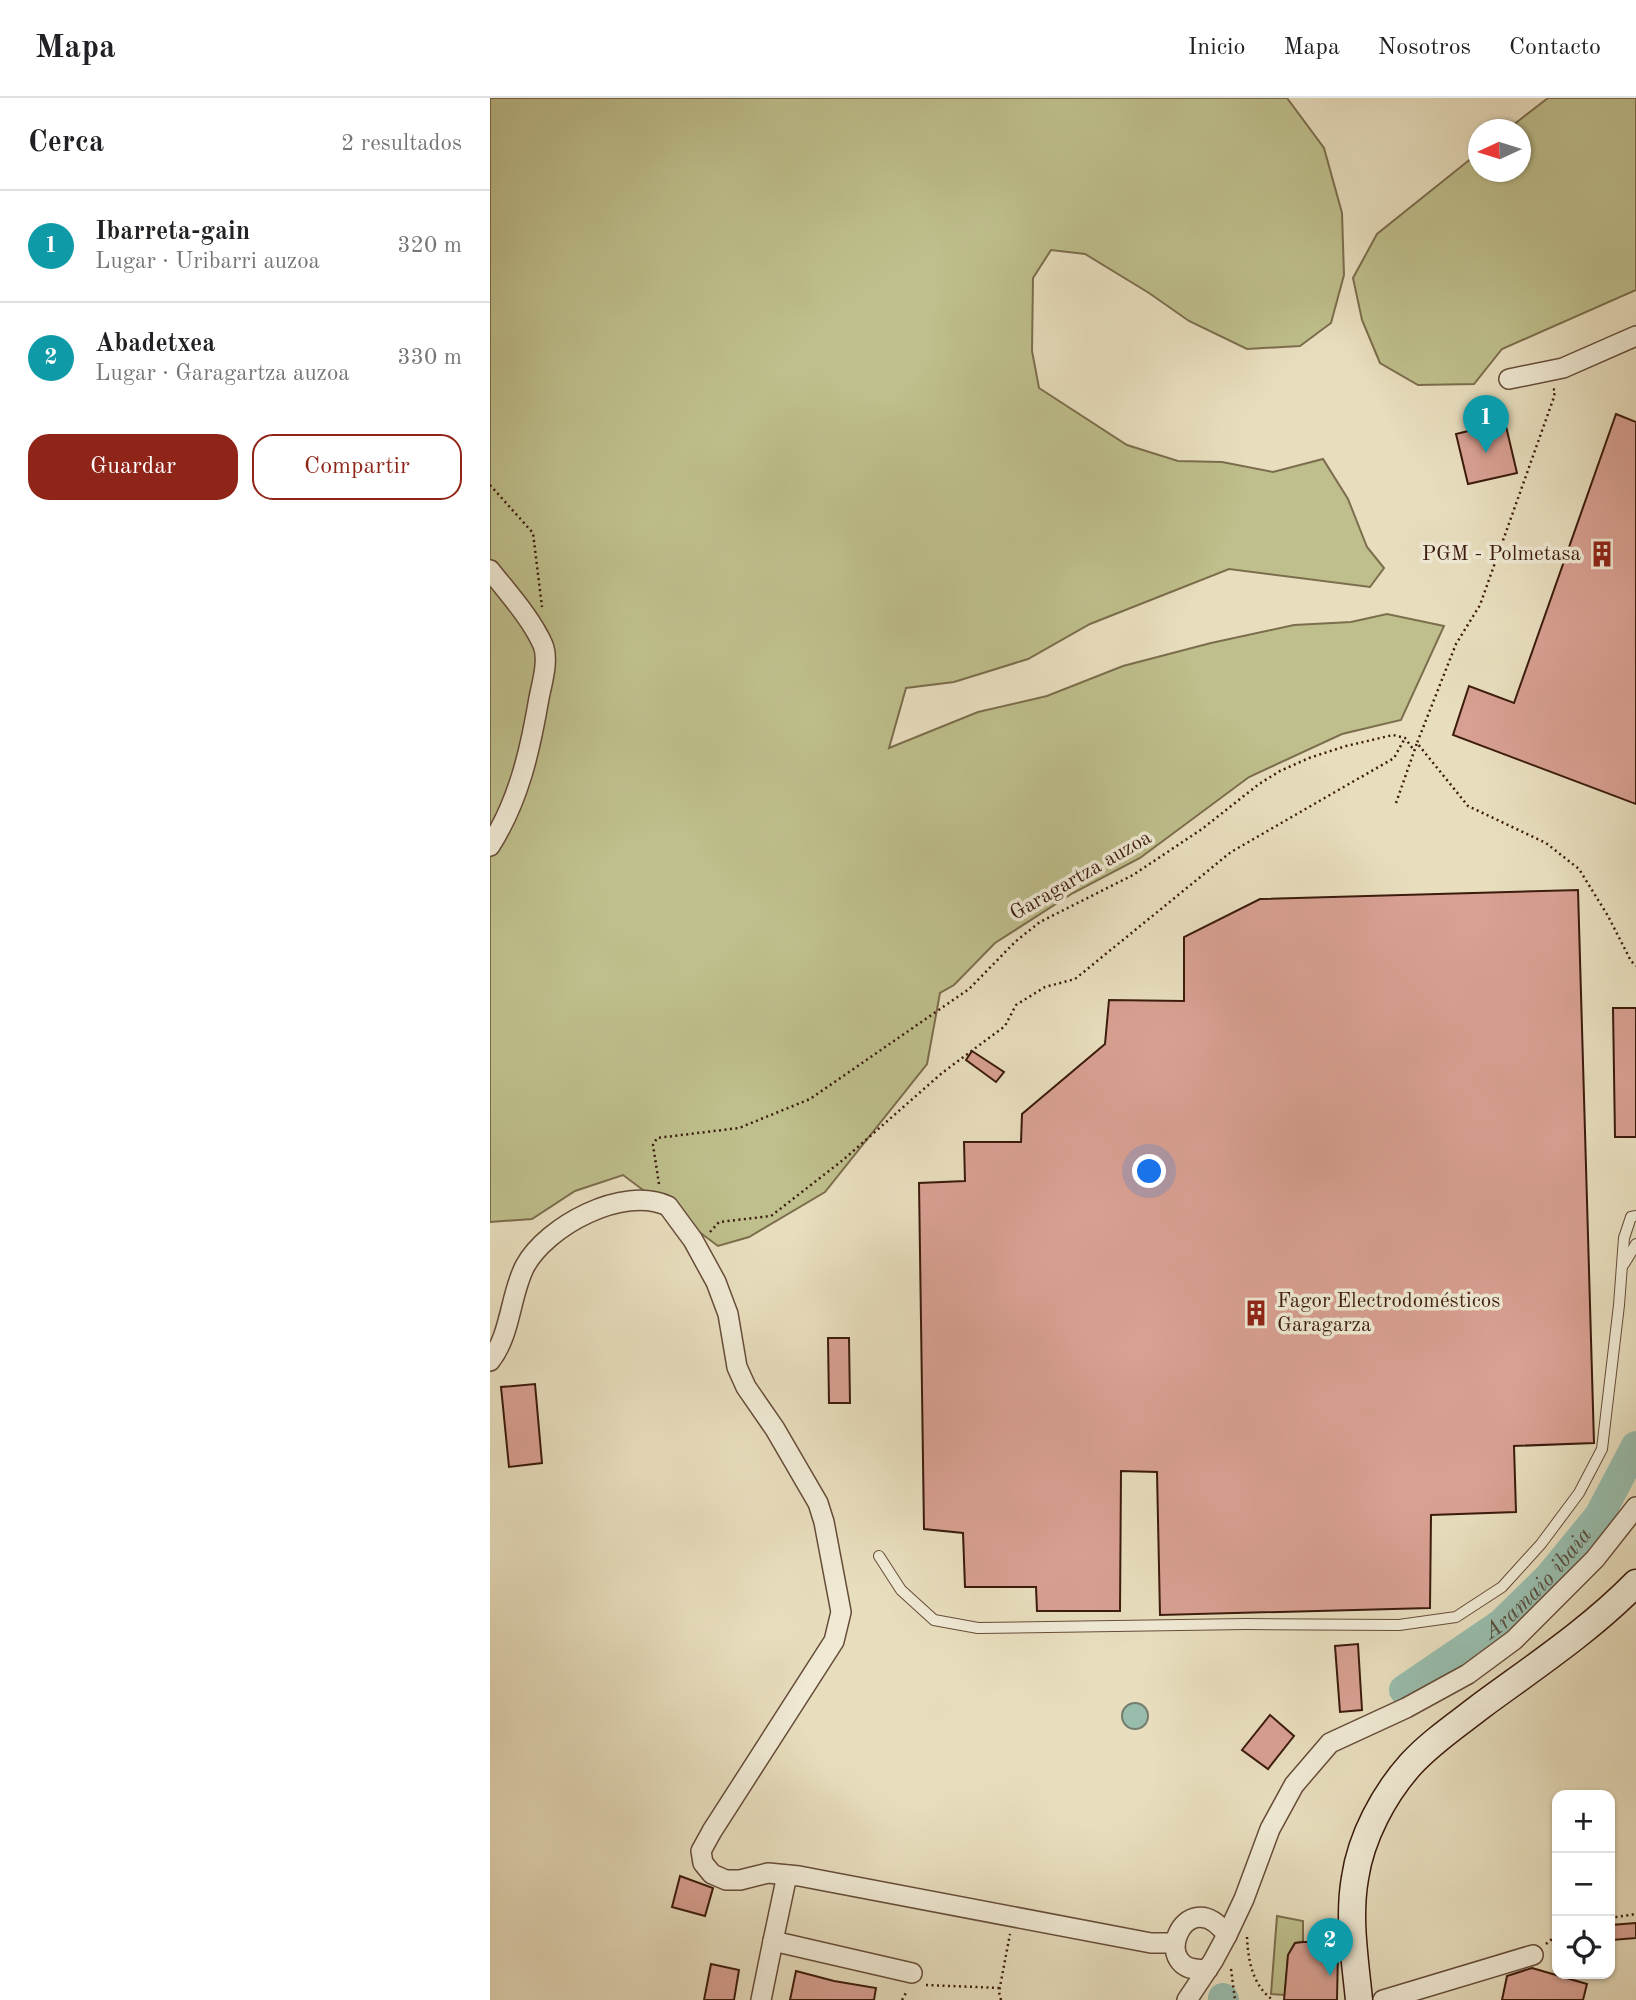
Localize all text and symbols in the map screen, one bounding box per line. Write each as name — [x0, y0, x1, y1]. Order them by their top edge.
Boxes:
text: Mapa — [35, 32, 116, 65]
text: Inicio — [1188, 36, 1246, 60]
text: Mapa — [1284, 36, 1340, 60]
text: Nosotros — [1378, 36, 1471, 60]
text: Contacto — [1509, 36, 1601, 60]
north arrow — [1468, 119, 1531, 182]
text: Cerca — [28, 128, 104, 158]
text: 2 resultados — [341, 132, 462, 155]
text: Ibarreta-gain — [95, 219, 250, 245]
text: 1 — [44, 234, 58, 257]
text: 320 m — [397, 234, 462, 257]
text: Lugar · Uribarri auzoa — [95, 250, 320, 273]
text: Abadetxea — [95, 331, 215, 357]
text: 2 — [44, 346, 58, 369]
text: 330 m — [397, 346, 462, 369]
text: Lugar · Garagartza auzoa — [95, 362, 350, 385]
pin: 1 — [1463, 395, 1509, 453]
button: Guardar — [28, 434, 238, 500]
button: Compartir — [252, 434, 462, 500]
building icon: PGM - Polmetasa — [1587, 539, 1617, 569]
place label: PGM - Polmetasa — [1422, 544, 1581, 565]
street label: Garagartza auzoa — [1007, 827, 1155, 925]
your location — [1132, 1154, 1166, 1188]
place label: Fagor Electrodomésticos Garagarza — [1277, 1291, 1500, 1336]
building icon: Fagor Electrodomésticos Garagarza — [1241, 1298, 1271, 1328]
water label: Aramaio ibaia — [1478, 1523, 1596, 1645]
map controls — [1552, 1790, 1615, 1979]
button: + — [1552, 1790, 1615, 1853]
button: − — [1552, 1853, 1615, 1916]
button: locate — [1552, 1916, 1615, 1979]
pin: 2 — [1307, 1918, 1353, 1976]

